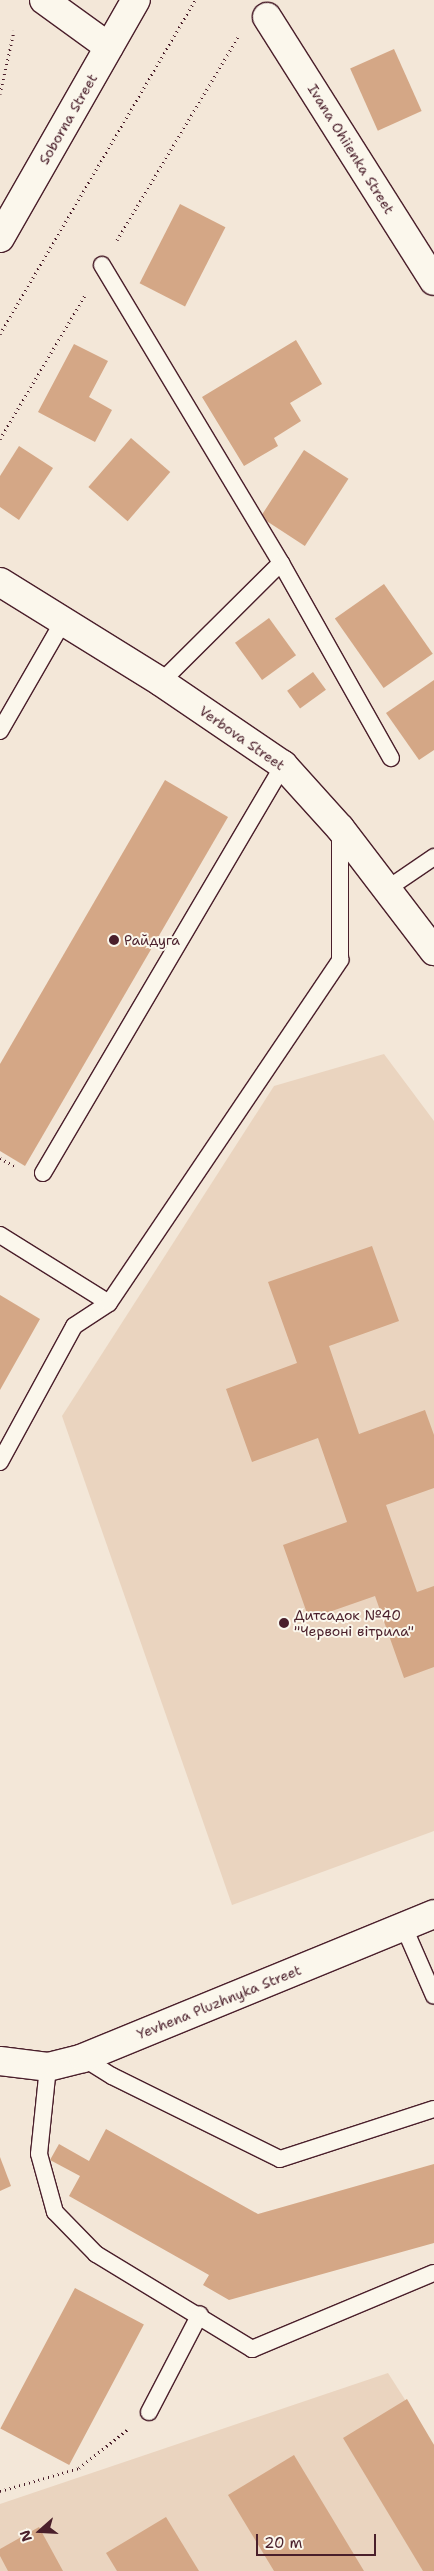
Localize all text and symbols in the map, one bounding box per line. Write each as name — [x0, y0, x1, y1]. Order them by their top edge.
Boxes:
street label: Soborna Street — [35, 71, 101, 167]
street label: Ivana Ohiienka Street — [304, 81, 398, 217]
street label: Verbova Street — [196, 702, 288, 774]
place label: Райдуга — [124, 932, 180, 948]
marker: Райдуга — [108, 934, 120, 946]
place label: Дитсадок №40 "Червоні вітрила" — [294, 1607, 414, 1640]
marker: Дитсадок №40 "Червоні вітрила" — [278, 1617, 290, 1629]
street label: Yevhena Pluzhnyka Street — [134, 1961, 304, 2043]
north arrow — [15, 2506, 65, 2556]
scale bar — [259, 2524, 379, 2556]
text: N — [16, 2528, 36, 2544]
text: 20 m — [264, 2533, 303, 2553]

